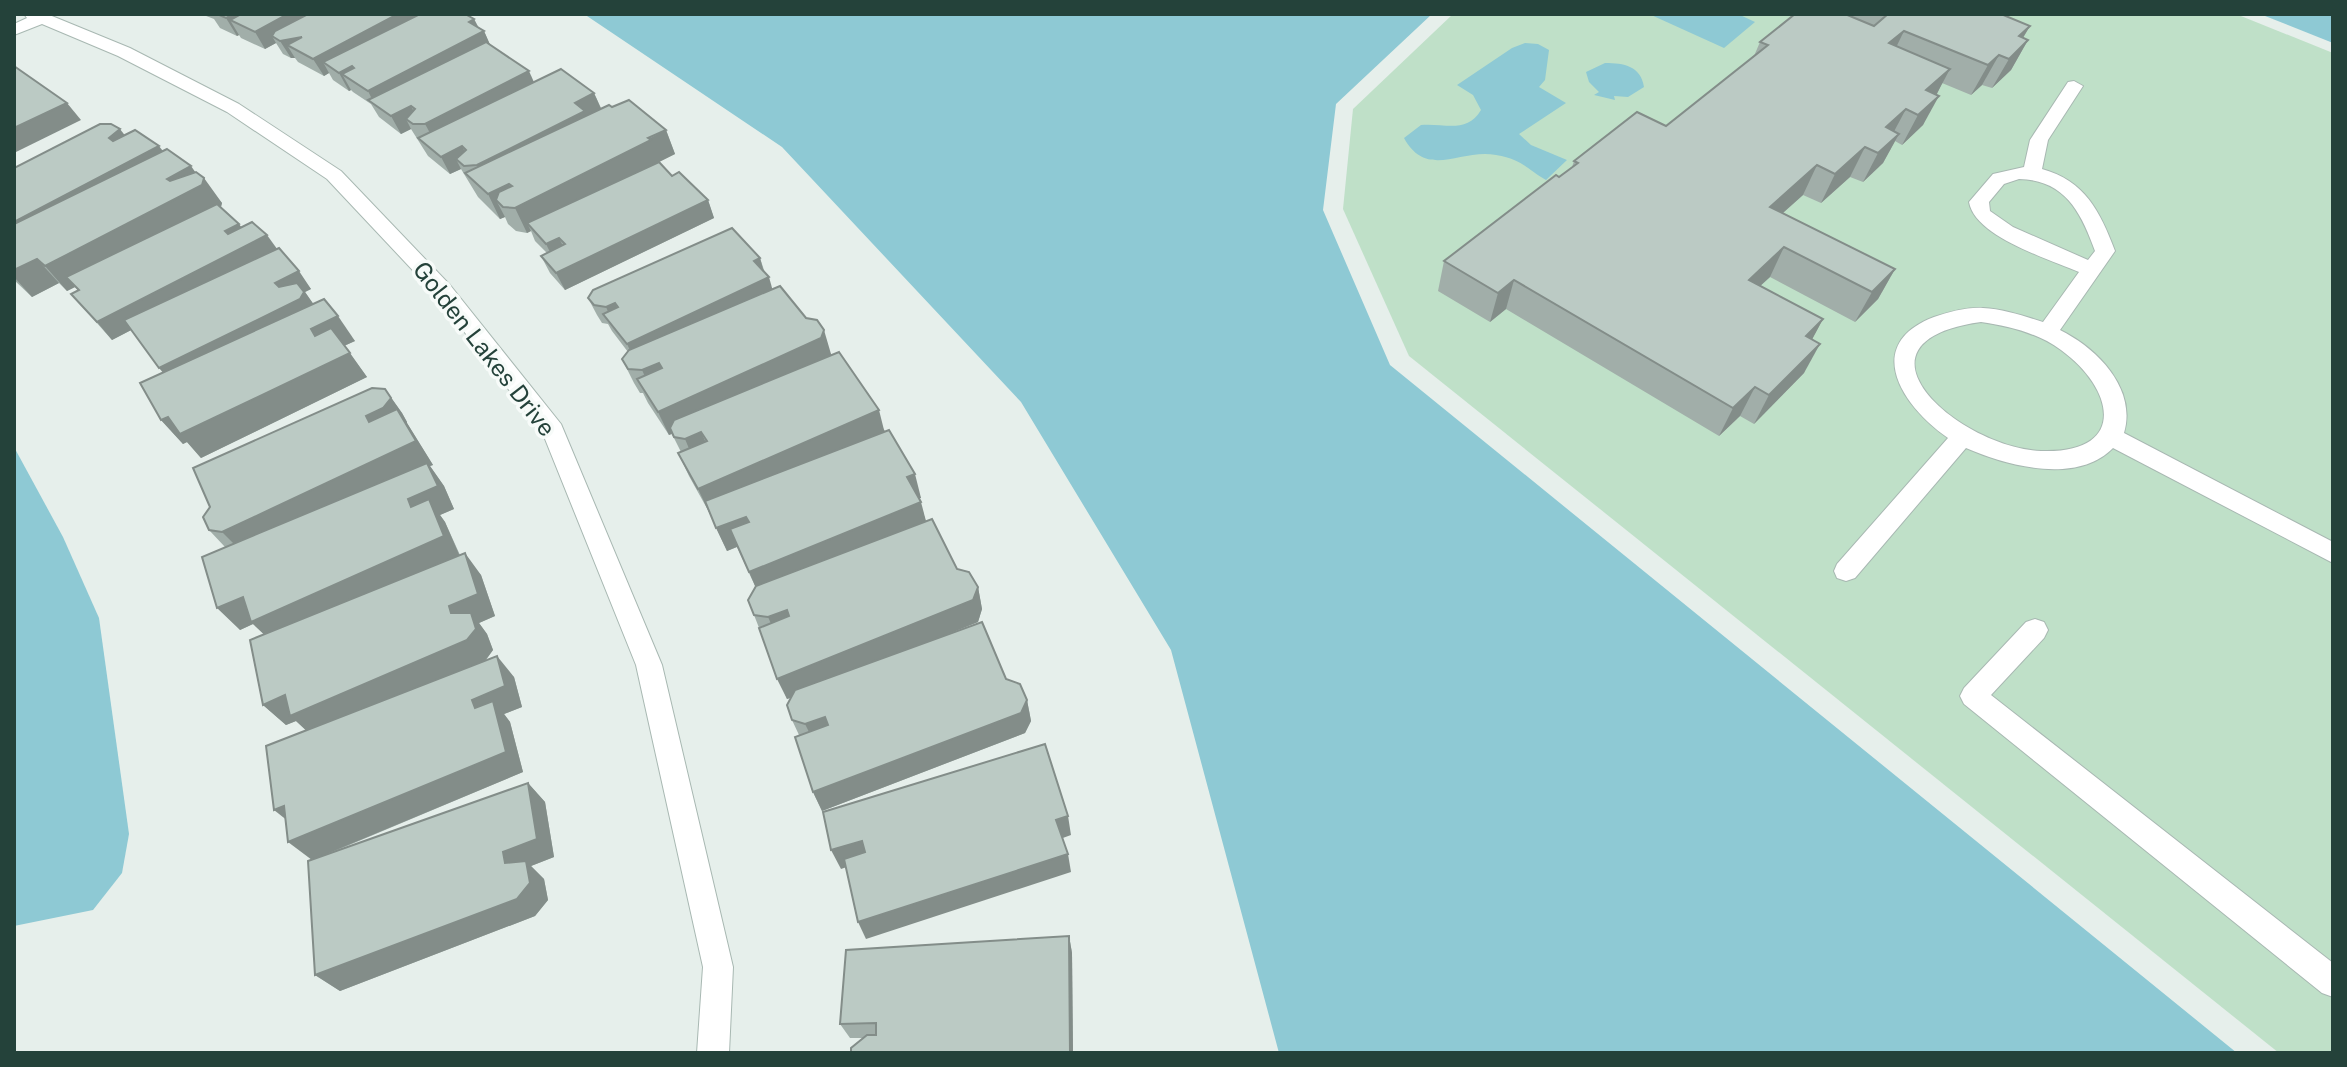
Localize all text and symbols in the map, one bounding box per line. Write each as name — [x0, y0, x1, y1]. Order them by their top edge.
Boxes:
street label: Golden Lakes Drive — [408, 255, 562, 441]

